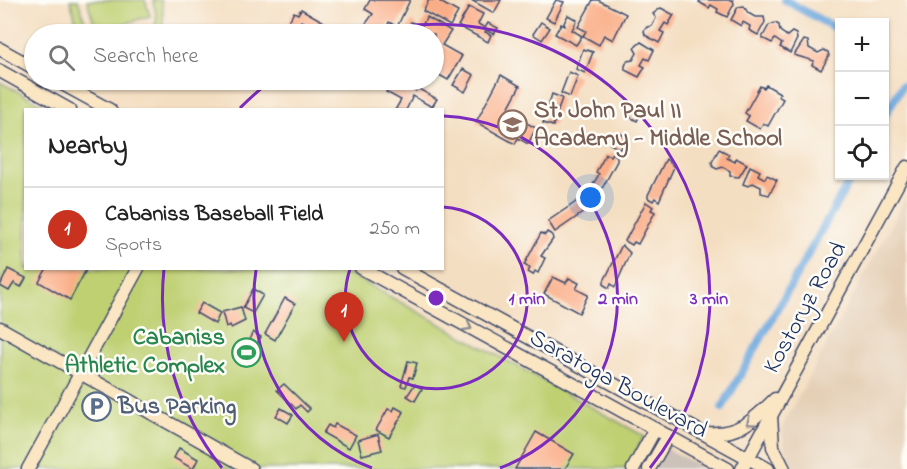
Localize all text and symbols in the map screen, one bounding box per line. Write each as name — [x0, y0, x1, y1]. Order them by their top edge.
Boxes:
map controls — [835, 18, 889, 180]
button: + — [835, 18, 889, 72]
search box — [24, 24, 444, 90]
icon: search — [45, 41, 78, 74]
text: Search here — [93, 41, 198, 73]
button: − — [835, 72, 889, 126]
place label: St. John Paul II Academy - Middle School — [534, 94, 782, 158]
school or university icon: St. John Paul II Academy - Middle School — [497, 109, 529, 141]
button: locate — [835, 126, 889, 180]
text: Nearby — [48, 128, 127, 166]
your location — [576, 183, 605, 212]
text: Cabaniss Baseball Field — [105, 199, 323, 231]
text: 1 — [64, 215, 71, 244]
text: 250 m — [369, 215, 420, 244]
text: Sports — [105, 231, 162, 260]
street label: Kostoryz Road — [755, 235, 858, 381]
text: 1 min — [509, 287, 545, 313]
text: 2 min — [597, 287, 638, 313]
text: 3 min — [689, 287, 728, 313]
centre of rings — [426, 288, 446, 308]
pin: 1 — [324, 292, 364, 342]
one-way arrow — [461, 320, 472, 331]
place label: Cabaniss Athletic Complex — [65, 321, 225, 384]
street label: Saratoga Boulevard — [522, 321, 714, 449]
sports icon: Cabaniss Athletic Complex — [230, 336, 262, 368]
place label: Bus Parking — [117, 390, 237, 426]
parking icon: Bus Parking — [81, 391, 113, 423]
one-way arrow — [745, 415, 756, 426]

